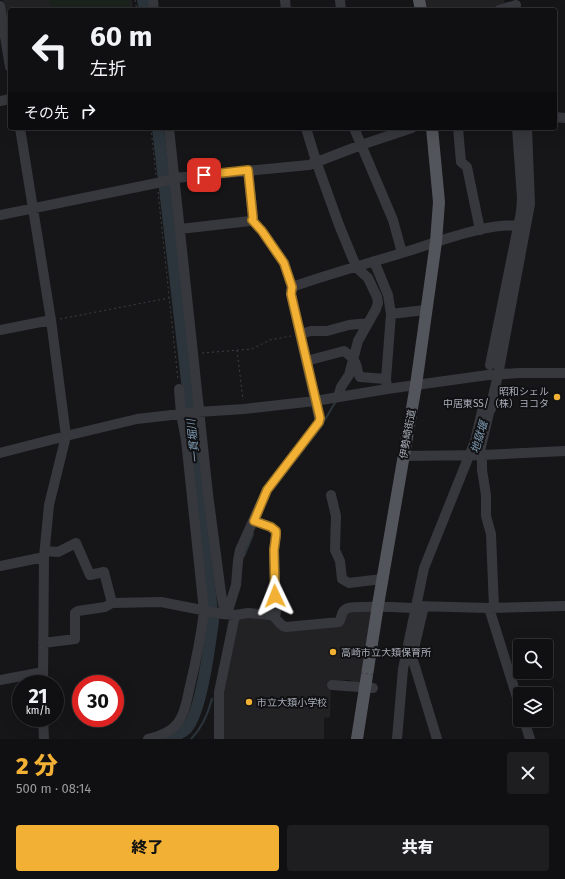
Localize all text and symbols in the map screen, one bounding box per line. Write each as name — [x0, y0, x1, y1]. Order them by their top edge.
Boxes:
text: 60 m — [90, 20, 152, 53]
icon: left — [24, 24, 76, 76]
text: 左折 — [90, 58, 126, 80]
icon: right — [77, 100, 99, 122]
text: その先 — [24, 104, 69, 122]
pin — [187, 158, 221, 192]
icon: arrive — [193, 164, 215, 186]
place label: 昭和シェル 中居東SS/（株）ヨコタ — [443, 386, 549, 410]
marker: 昭和シェル 中居東SS/（株）ヨコタ — [552, 392, 562, 402]
street label: 伊勢崎街道 — [398, 409, 418, 460]
water label: 一貫堀川 — [185, 417, 202, 464]
water label: 地獄堰 — [468, 418, 491, 455]
position arrow — [254, 575, 296, 617]
map controls — [513, 639, 553, 727]
button: search — [513, 639, 553, 679]
marker: 高崎市立大類保育所 — [328, 647, 338, 657]
place label: 高崎市立大類保育所 — [341, 647, 431, 659]
speed limit sign: 30 — [72, 675, 124, 727]
text: 21 — [28, 684, 48, 708]
button: layers — [513, 687, 553, 727]
marker: 市立大類小学校 — [244, 697, 254, 707]
place label: 市立大類小学校 — [257, 697, 327, 709]
text: km/h — [26, 705, 50, 717]
text: 2 分 — [16, 752, 58, 780]
button: close — [507, 752, 549, 794]
text: 500 m · 08:14 — [16, 781, 91, 796]
button: 終了 — [16, 825, 279, 871]
button: 共有 — [287, 825, 549, 871]

